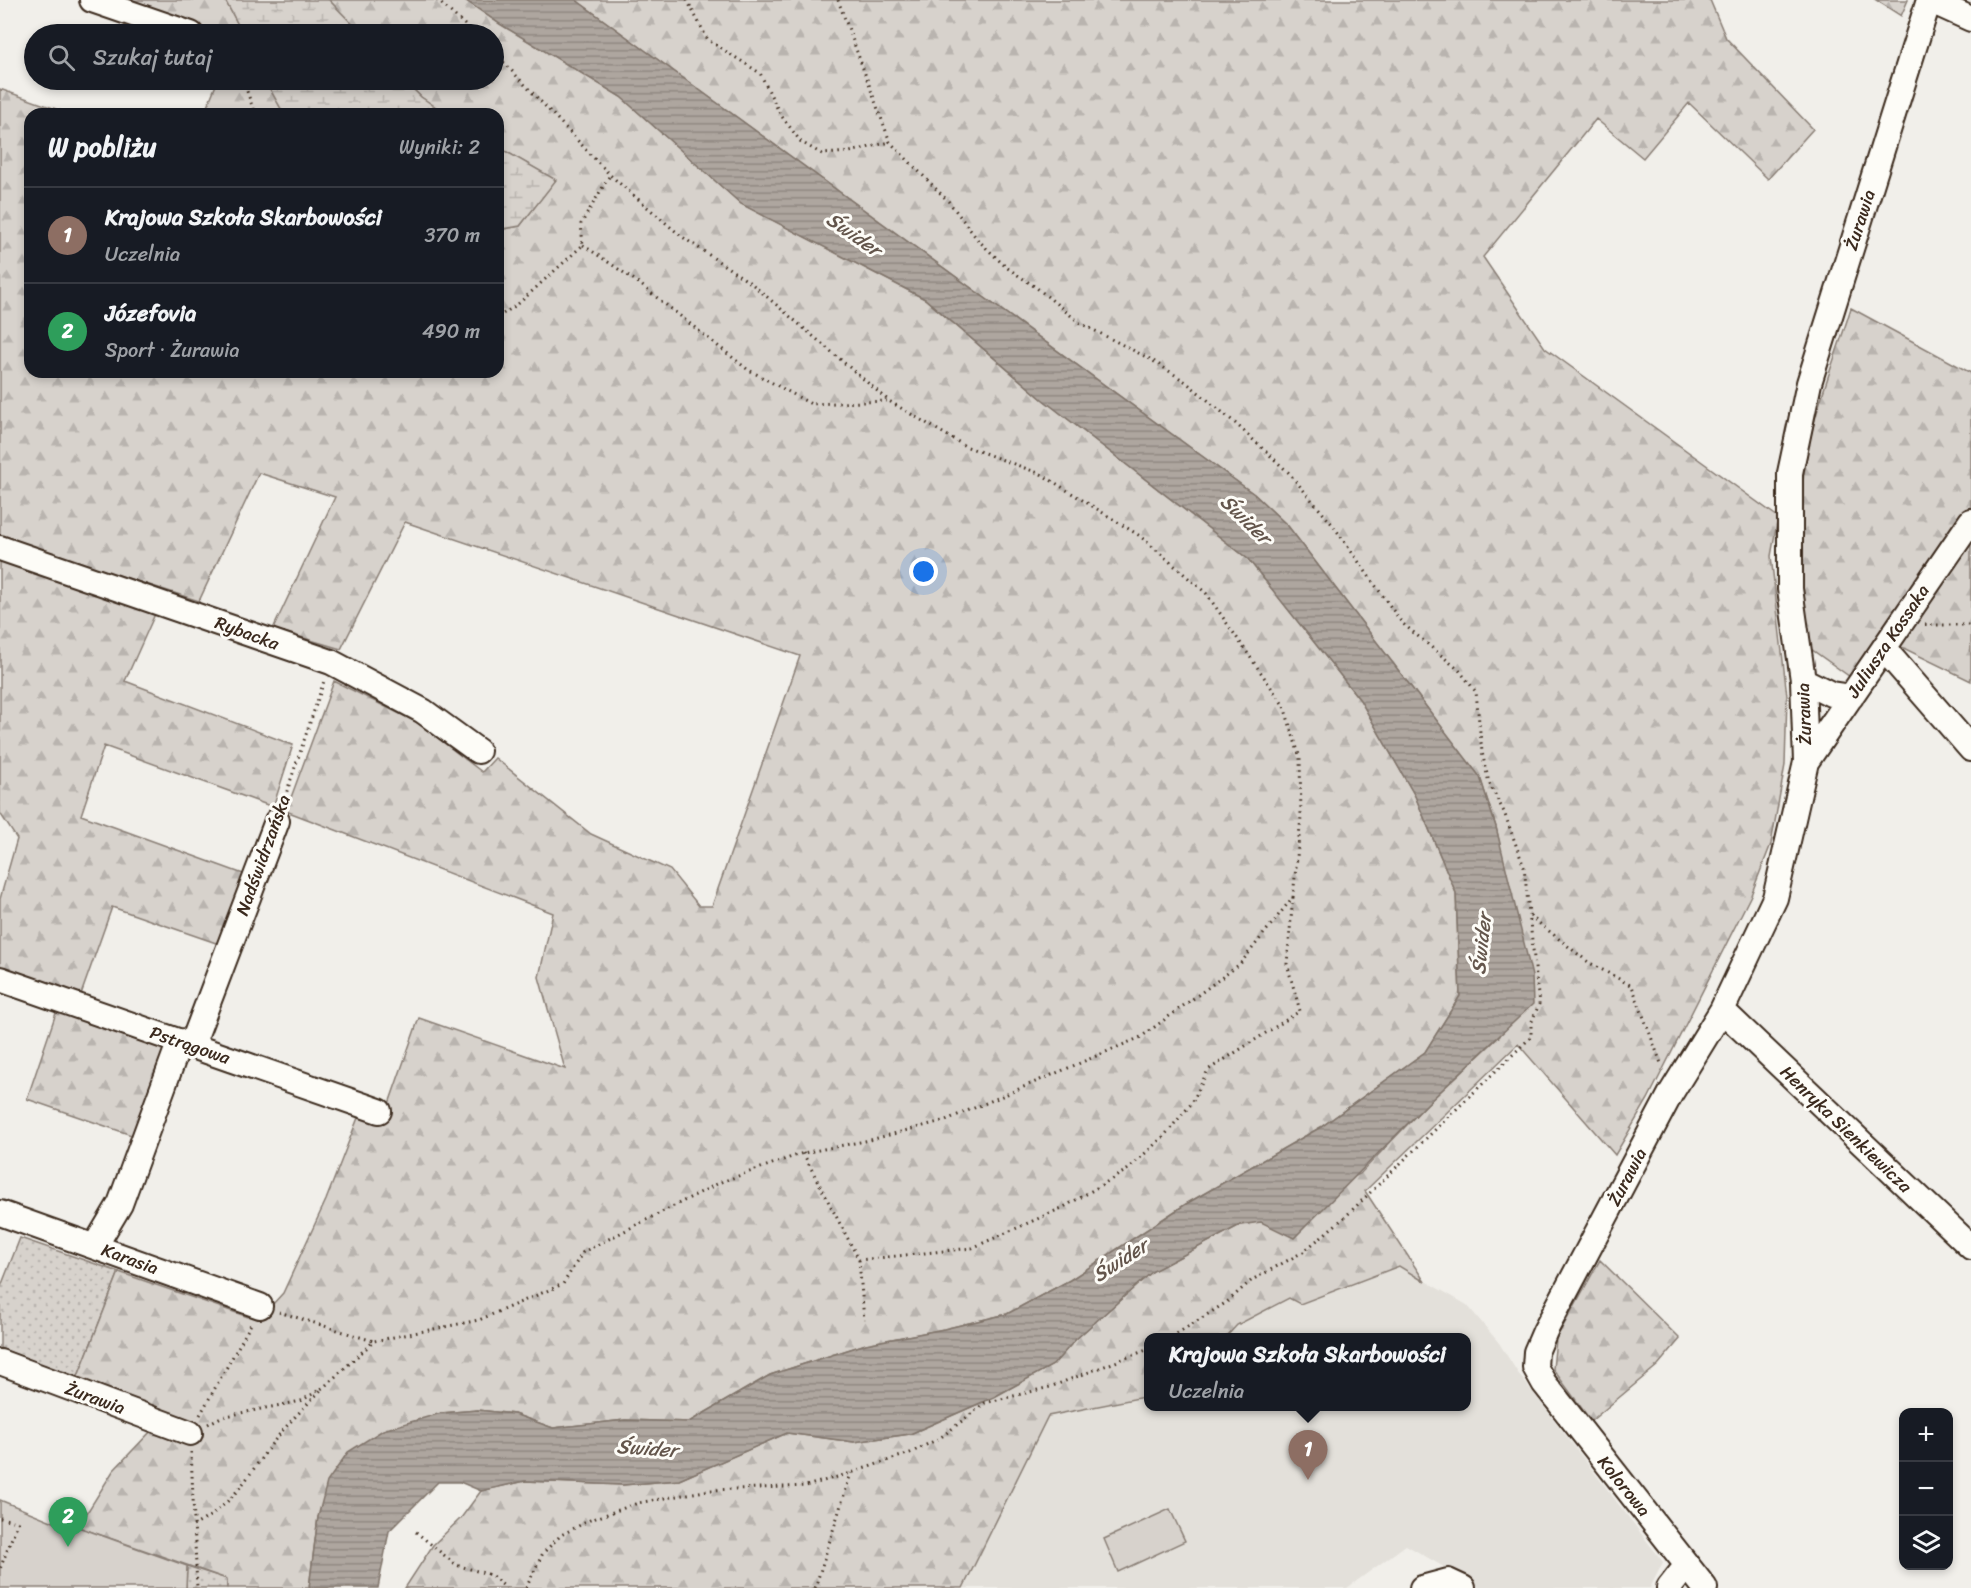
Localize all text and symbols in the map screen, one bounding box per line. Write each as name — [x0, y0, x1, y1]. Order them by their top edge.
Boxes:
search box — [24, 24, 504, 90]
text: Szukaj tutaj — [93, 38, 212, 77]
icon: search — [45, 41, 78, 74]
text: W pobliżu — [48, 124, 157, 170]
text: Wyniki: 2 — [399, 130, 480, 165]
street label: Żurawia — [1835, 185, 1885, 255]
text: Krajowa Szkoła Skarbowości — [105, 198, 382, 237]
water label: Świder — [819, 203, 892, 268]
text: 1 — [63, 218, 72, 253]
text: 370 m — [424, 218, 480, 253]
text: Uczelnia — [105, 237, 180, 272]
text: Józefovia — [105, 294, 196, 333]
text: 2 — [62, 314, 73, 349]
text: 490 m — [422, 314, 480, 349]
text: Sport · Żurawia — [105, 333, 240, 368]
water label: Świder — [1212, 486, 1282, 556]
your location — [909, 557, 938, 586]
street label: Juliusza Kossaka — [1837, 578, 1938, 705]
street label: Rybacka — [210, 607, 285, 660]
street label: Żurawia — [1787, 682, 1821, 746]
street label: Nadświdrzańska — [226, 790, 300, 920]
water label: Świder — [1461, 908, 1502, 976]
street label: Pstrągowa — [145, 1016, 235, 1074]
street label: Henryka Sienkiewicza — [1772, 1057, 1920, 1202]
street label: Żurawia — [1598, 1142, 1656, 1212]
water label: Świder — [1085, 1227, 1159, 1292]
street label: Karasia — [97, 1234, 163, 1284]
popup — [1144, 1333, 1471, 1411]
text: Krajowa Szkoła Skarbowości — [1169, 1335, 1446, 1374]
street label: Żurawia — [60, 1372, 130, 1424]
text: Uczelnia — [1169, 1374, 1244, 1409]
map controls — [1899, 1408, 1953, 1570]
button: + — [1899, 1408, 1953, 1462]
water label: Świder — [615, 1429, 682, 1468]
pin: 1 — [1288, 1430, 1328, 1480]
street label: Kolorowa — [1589, 1448, 1659, 1524]
button: − — [1899, 1462, 1953, 1516]
pin: 2 — [48, 1498, 88, 1547]
button: layers — [1899, 1516, 1953, 1570]

